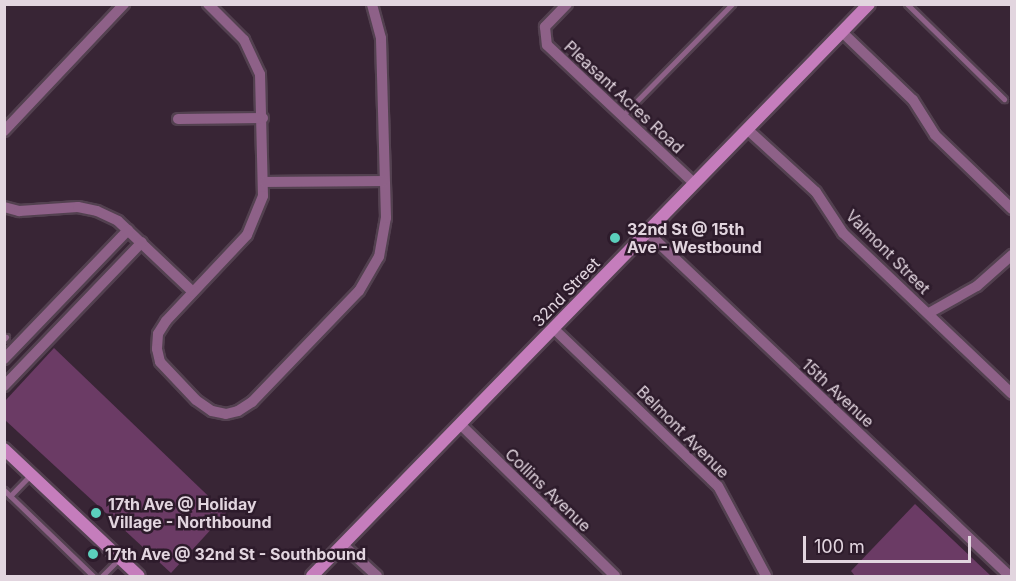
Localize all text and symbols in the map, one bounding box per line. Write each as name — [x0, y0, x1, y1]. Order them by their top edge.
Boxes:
street label: Pleasant Acres Road — [560, 37, 688, 157]
street label: Valmont Street — [842, 206, 934, 298]
place label: 32nd St @ 15th Ave - Westbound — [627, 219, 762, 257]
marker: 32nd St @ 15th Ave - Westbound — [608, 231, 622, 245]
street label: 32nd Street — [528, 253, 604, 331]
street label: 15th Avenue — [798, 355, 878, 431]
street label: Belmont Avenue — [633, 382, 733, 482]
street label: Collins Avenue — [501, 444, 595, 536]
place label: 17th Ave @ Holiday Village - Northbound — [108, 494, 272, 532]
marker: 17th Ave @ Holiday Village - Northbound — [89, 506, 103, 520]
scale bar — [806, 524, 974, 562]
text: 100 m — [814, 536, 865, 557]
place label: 17th Ave @ 32nd St - Southbound — [105, 544, 366, 564]
marker: 17th Ave @ 32nd St - Southbound — [86, 547, 100, 561]

